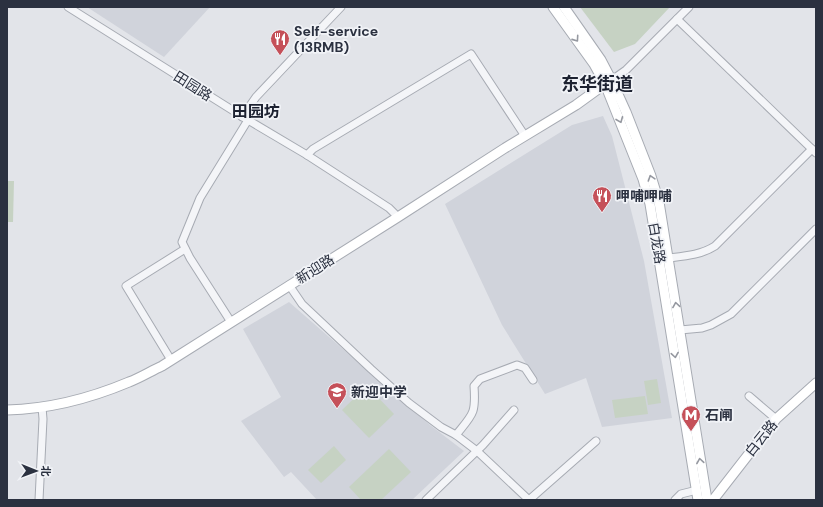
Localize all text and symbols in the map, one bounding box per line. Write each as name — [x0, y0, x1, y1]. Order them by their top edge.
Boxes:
place label: Self-service (13RMB) — [294, 22, 378, 56]
restaurant icon: Self-service (13RMB) — [269, 28, 291, 56]
one-way arrow — [571, 34, 578, 41]
street label: 田园路 — [170, 67, 216, 105]
district label: 东华街道 — [561, 72, 633, 96]
district label: 田园坊 — [232, 101, 280, 122]
one-way arrow — [615, 117, 623, 124]
one-way arrow — [647, 175, 656, 182]
restaurant icon: 呷哺呷哺 — [591, 185, 613, 213]
place label: 呷哺呷哺 — [616, 187, 672, 205]
street label: 白龙路 — [644, 221, 670, 265]
street label: 新迎路 — [292, 250, 338, 288]
one-way arrow — [672, 302, 681, 308]
one-way arrow — [670, 352, 679, 358]
school or university icon: 新迎中学 — [326, 381, 348, 409]
place label: 新迎中学 — [351, 383, 407, 401]
metro station icon: 石闸 — [680, 404, 702, 432]
place label: 石闸 — [705, 406, 733, 424]
street label: 白云路 — [741, 416, 781, 460]
north arrow — [16, 451, 56, 491]
one-way arrow — [697, 458, 705, 465]
text: 北 — [39, 466, 53, 477]

